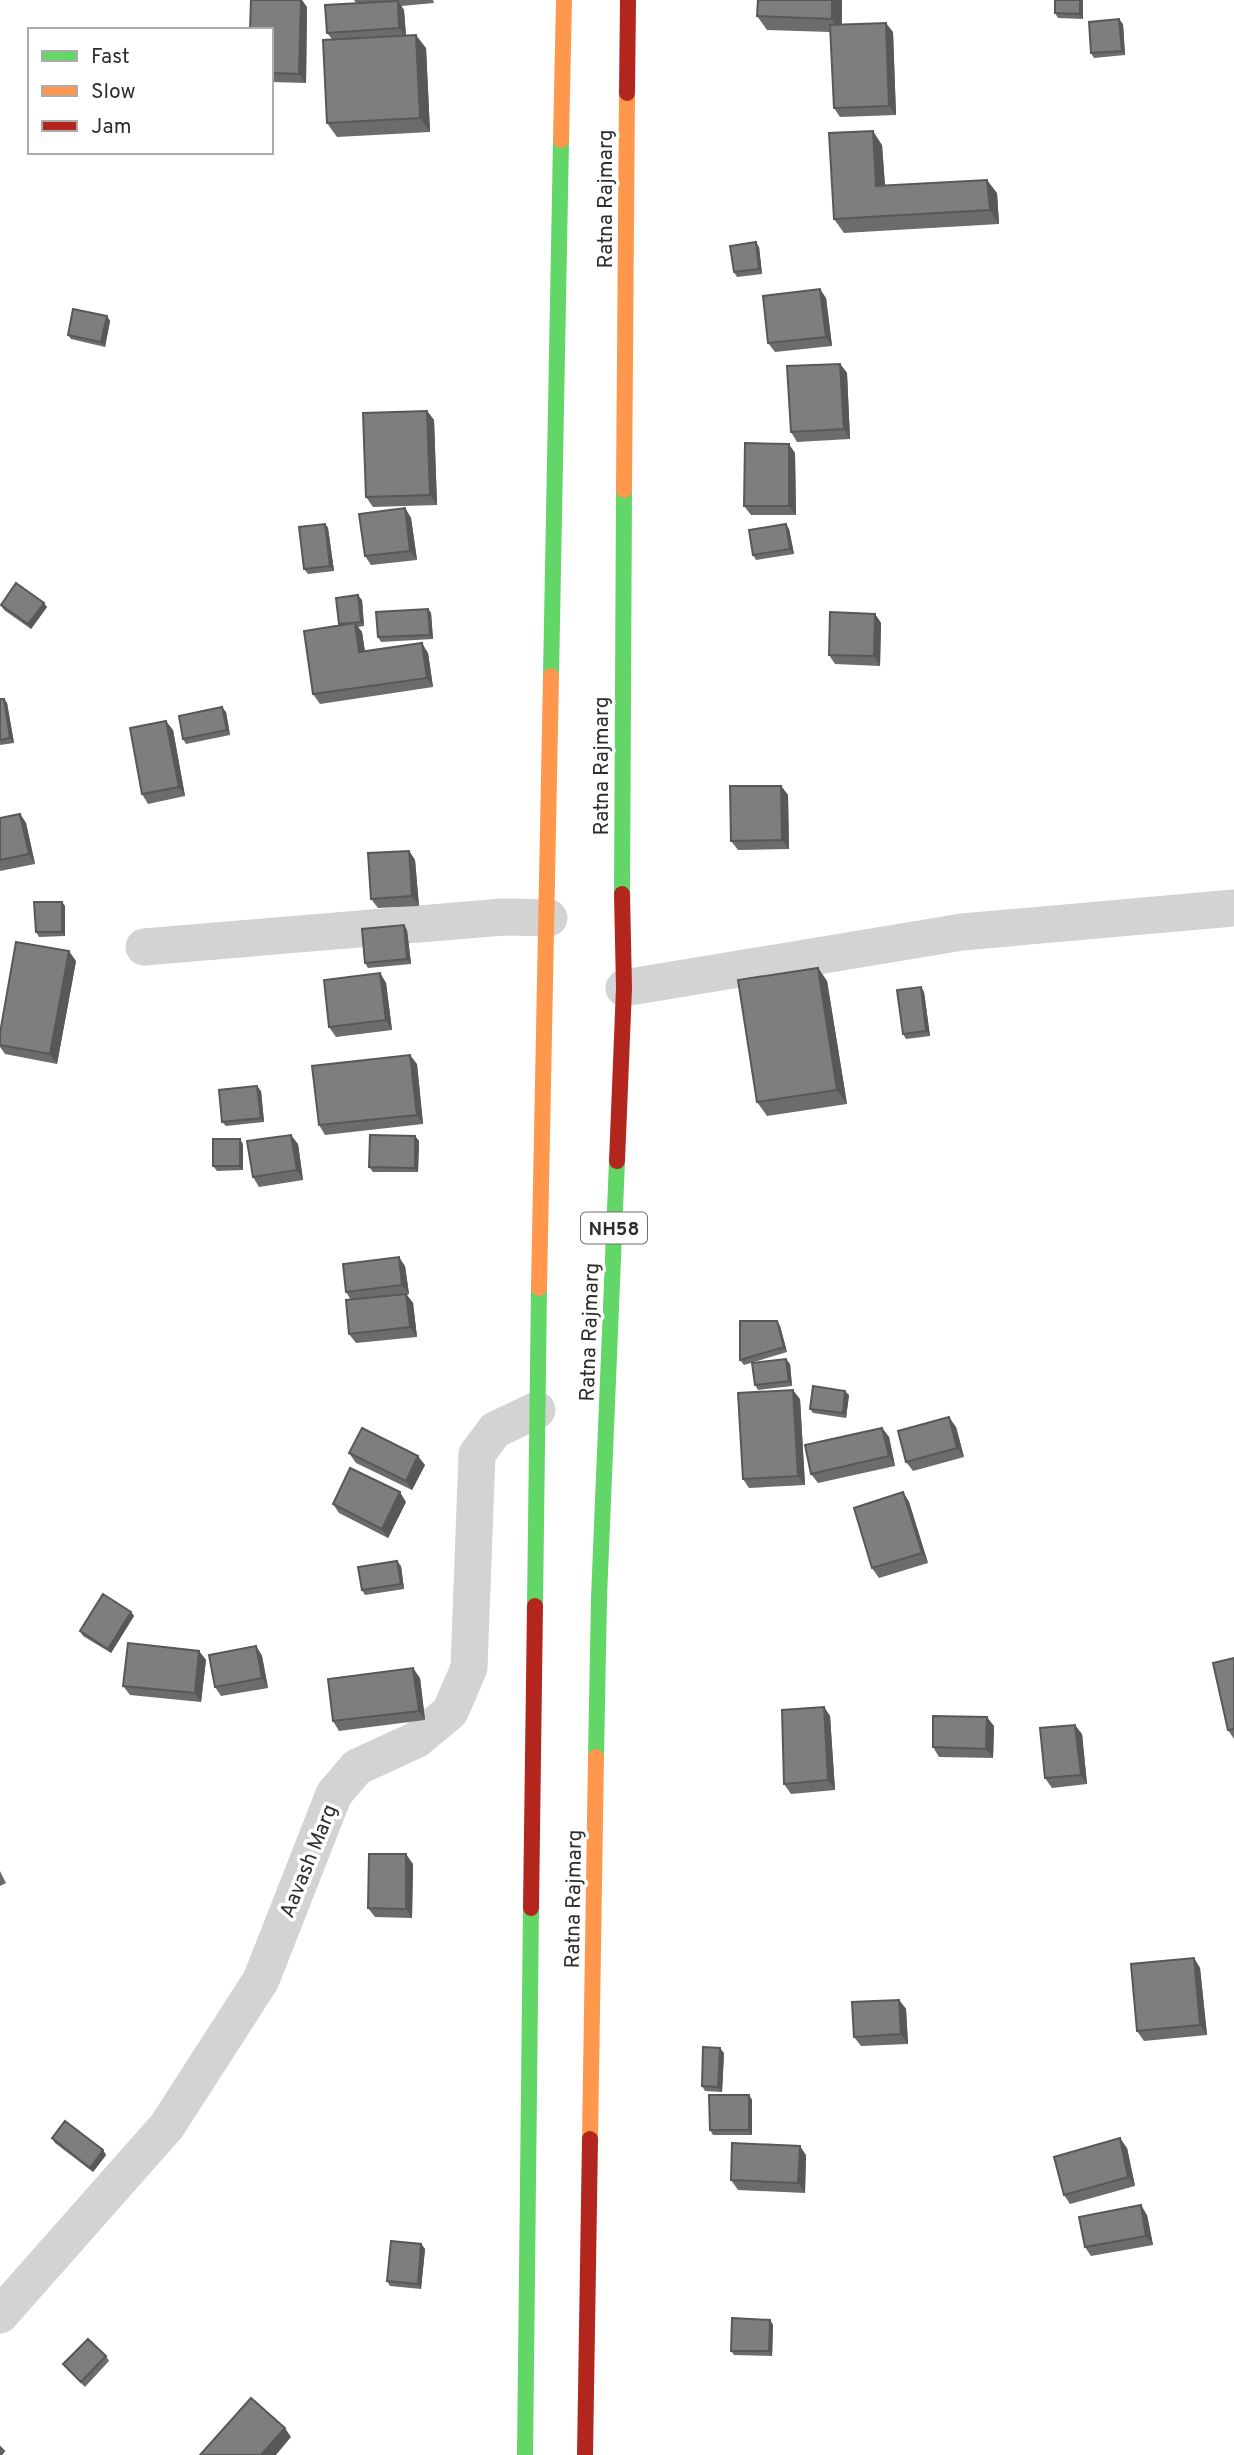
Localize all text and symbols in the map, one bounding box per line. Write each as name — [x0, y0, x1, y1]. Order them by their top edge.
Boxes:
legend — [28, 28, 273, 154]
text: Fast — [91, 44, 130, 71]
text: Slow — [91, 79, 136, 106]
text: Jam — [91, 114, 132, 141]
street label: Ratna Rajmarg — [593, 130, 620, 268]
street label: Ratna Rajmarg — [589, 697, 616, 835]
road number: NH58 — [581, 1212, 647, 1244]
street label: Ratna Rajmarg — [575, 1262, 606, 1402]
street label: Aavash Marg — [274, 1801, 344, 1922]
street label: Ratna Rajmarg — [560, 1829, 589, 1969]

